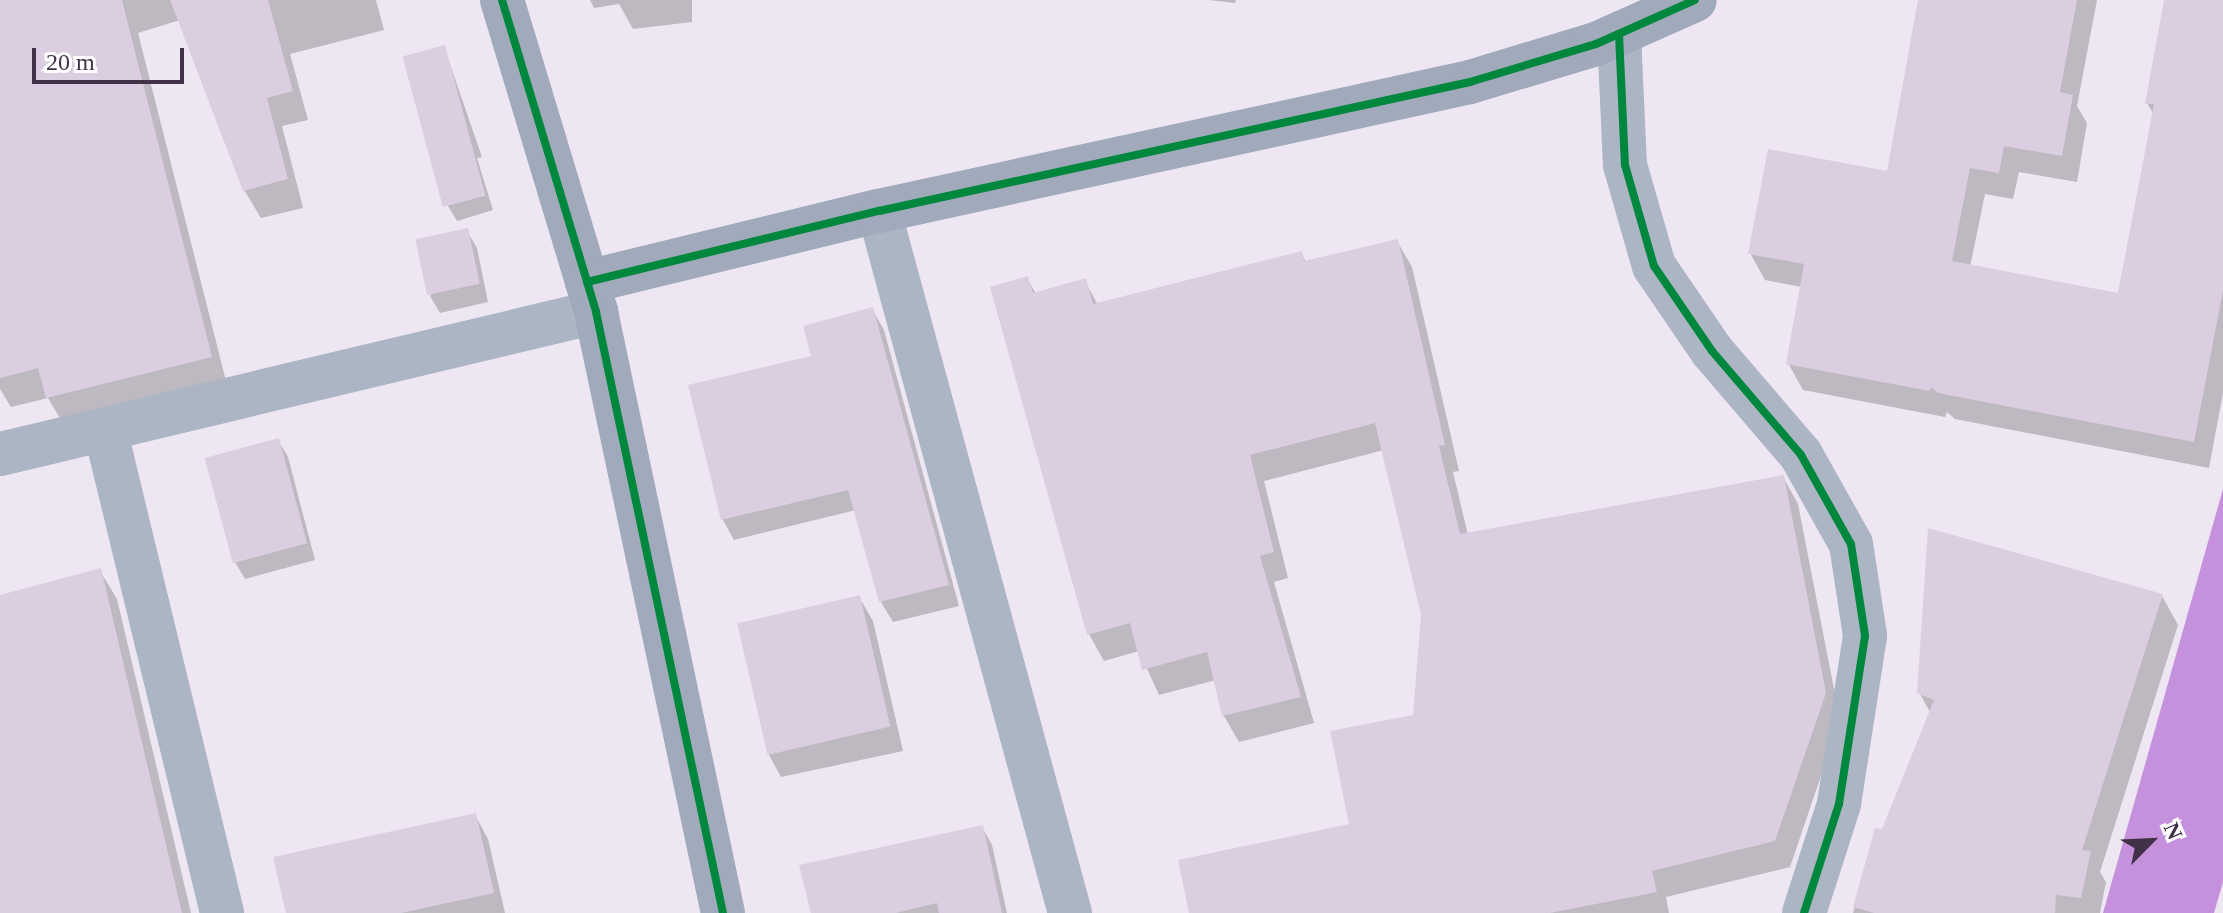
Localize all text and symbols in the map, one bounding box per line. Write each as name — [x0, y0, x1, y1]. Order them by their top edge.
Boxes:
scale bar — [36, 32, 188, 82]
text: 20 m — [46, 49, 95, 75]
north arrow — [2111, 801, 2191, 881]
text: N — [2159, 819, 2188, 843]

